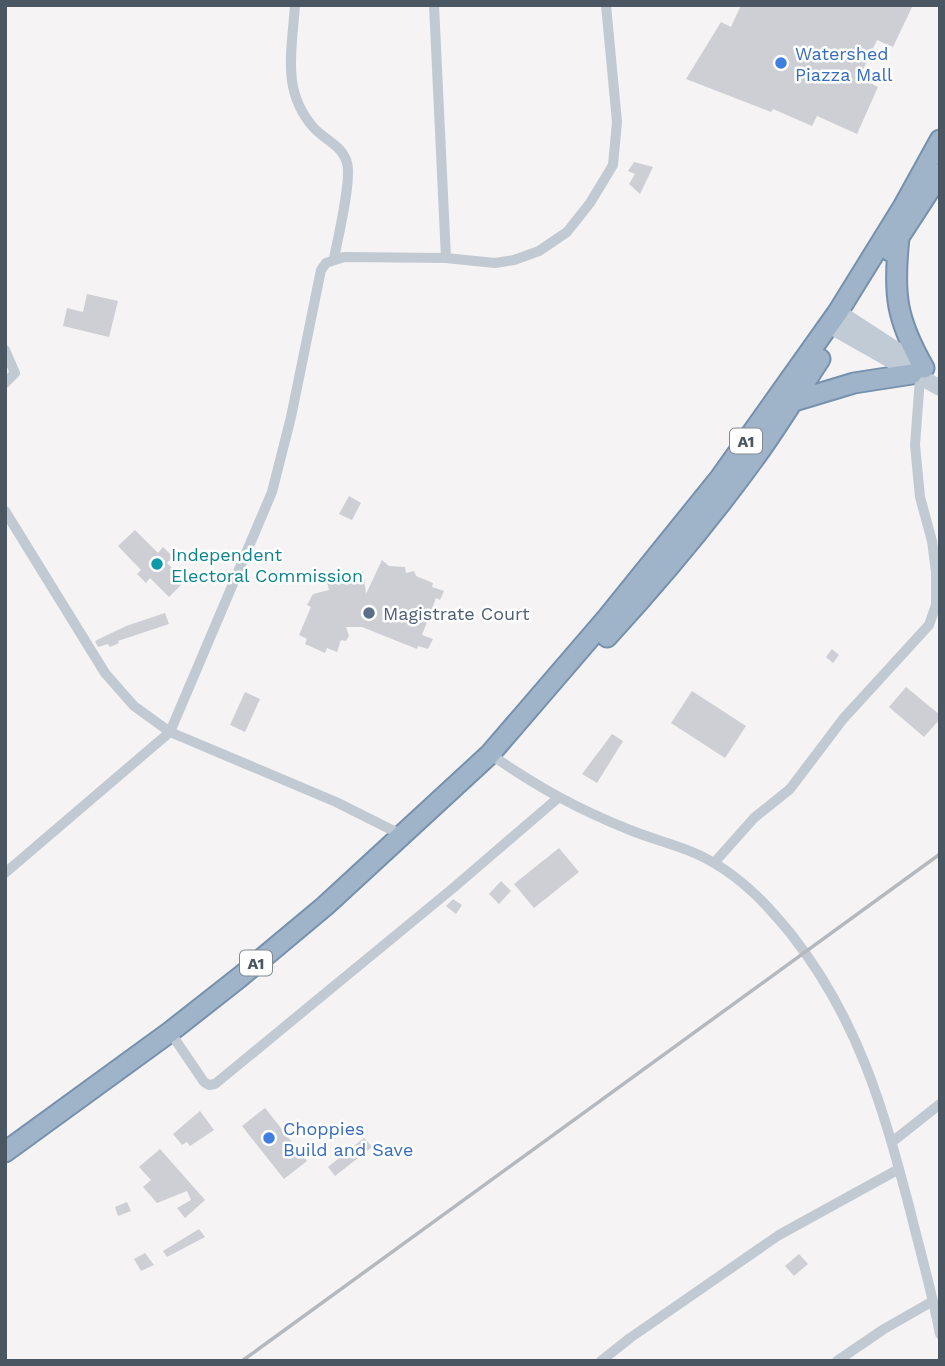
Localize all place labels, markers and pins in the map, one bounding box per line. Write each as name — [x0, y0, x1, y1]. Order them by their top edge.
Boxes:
place label: Watershed Piazza Mall — [795, 43, 893, 85]
marker: Watershed Piazza Mall — [773, 55, 789, 71]
place label: Independent Electoral Commission — [171, 544, 363, 586]
marker: Independent Electoral Commission — [149, 556, 165, 572]
place label: Magistrate Court — [383, 603, 530, 624]
marker: Magistrate Court — [361, 605, 377, 621]
place label: Choppies Build and Save — [283, 1118, 413, 1160]
marker: Choppies Build and Save — [261, 1130, 277, 1146]

